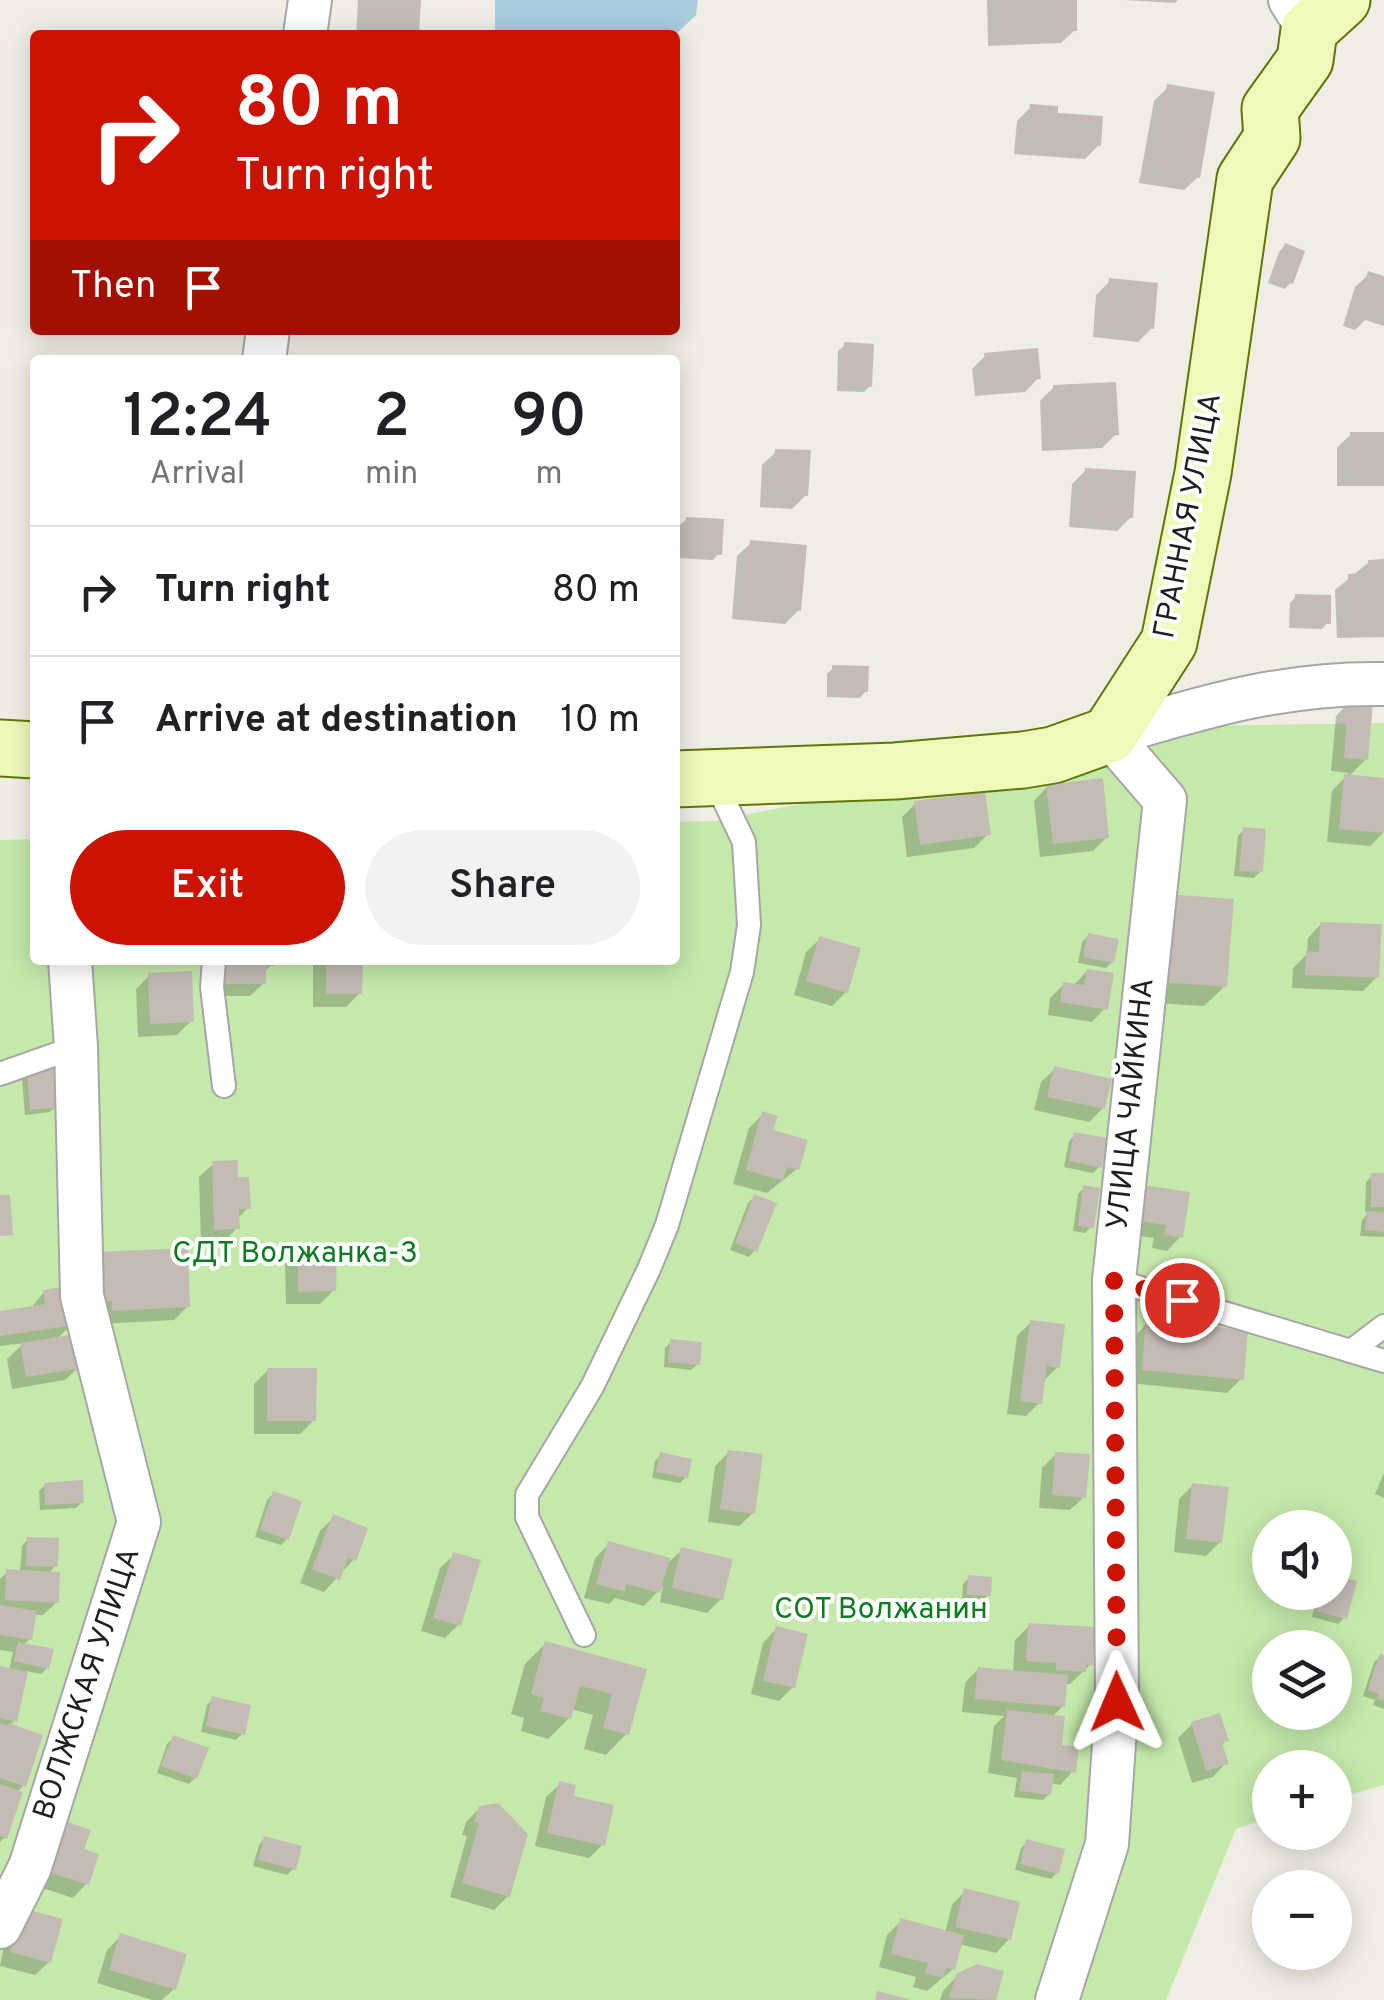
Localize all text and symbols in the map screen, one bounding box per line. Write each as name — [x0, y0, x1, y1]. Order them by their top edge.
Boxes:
text: 80 m — [235, 62, 403, 151]
icon: right — [70, 70, 200, 200]
text: Turn right — [235, 149, 434, 206]
icon: arrive — [176, 260, 231, 315]
text: Then — [70, 263, 156, 312]
text: 12:24 — [123, 382, 272, 458]
text: 2 — [373, 382, 410, 458]
text: 90 — [511, 382, 587, 458]
street label: ГРАННАЯ УЛИЦА — [1147, 390, 1231, 642]
text: Arrival — [150, 455, 245, 495]
text: min — [365, 455, 418, 495]
text: m — [536, 455, 563, 495]
icon: right — [70, 564, 125, 619]
text: Turn right — [155, 567, 330, 616]
text: 80 m — [552, 567, 640, 616]
icon: arrive — [70, 694, 125, 749]
text: Arrive at destination — [155, 697, 518, 746]
text: 10 m — [560, 697, 640, 746]
button: Exit — [70, 830, 345, 945]
button: Share — [365, 830, 640, 945]
street label: УЛИЦА ЧАЙКИНА — [1097, 976, 1164, 1232]
park label: СДТ Волжанка-3 — [172, 1236, 418, 1273]
pin — [1140, 1258, 1225, 1343]
icon: arrive — [1155, 1273, 1210, 1328]
map controls — [1252, 1510, 1352, 1970]
button: sound — [1252, 1510, 1352, 1610]
street label: ВОЛЖСКАЯ УЛИЦА — [27, 1543, 149, 1825]
park label: СОТ Волжанин — [774, 1592, 988, 1629]
button: layers — [1252, 1630, 1352, 1730]
position arrow — [1065, 1650, 1169, 1754]
button: + — [1252, 1750, 1352, 1850]
button: − — [1252, 1870, 1352, 1970]

